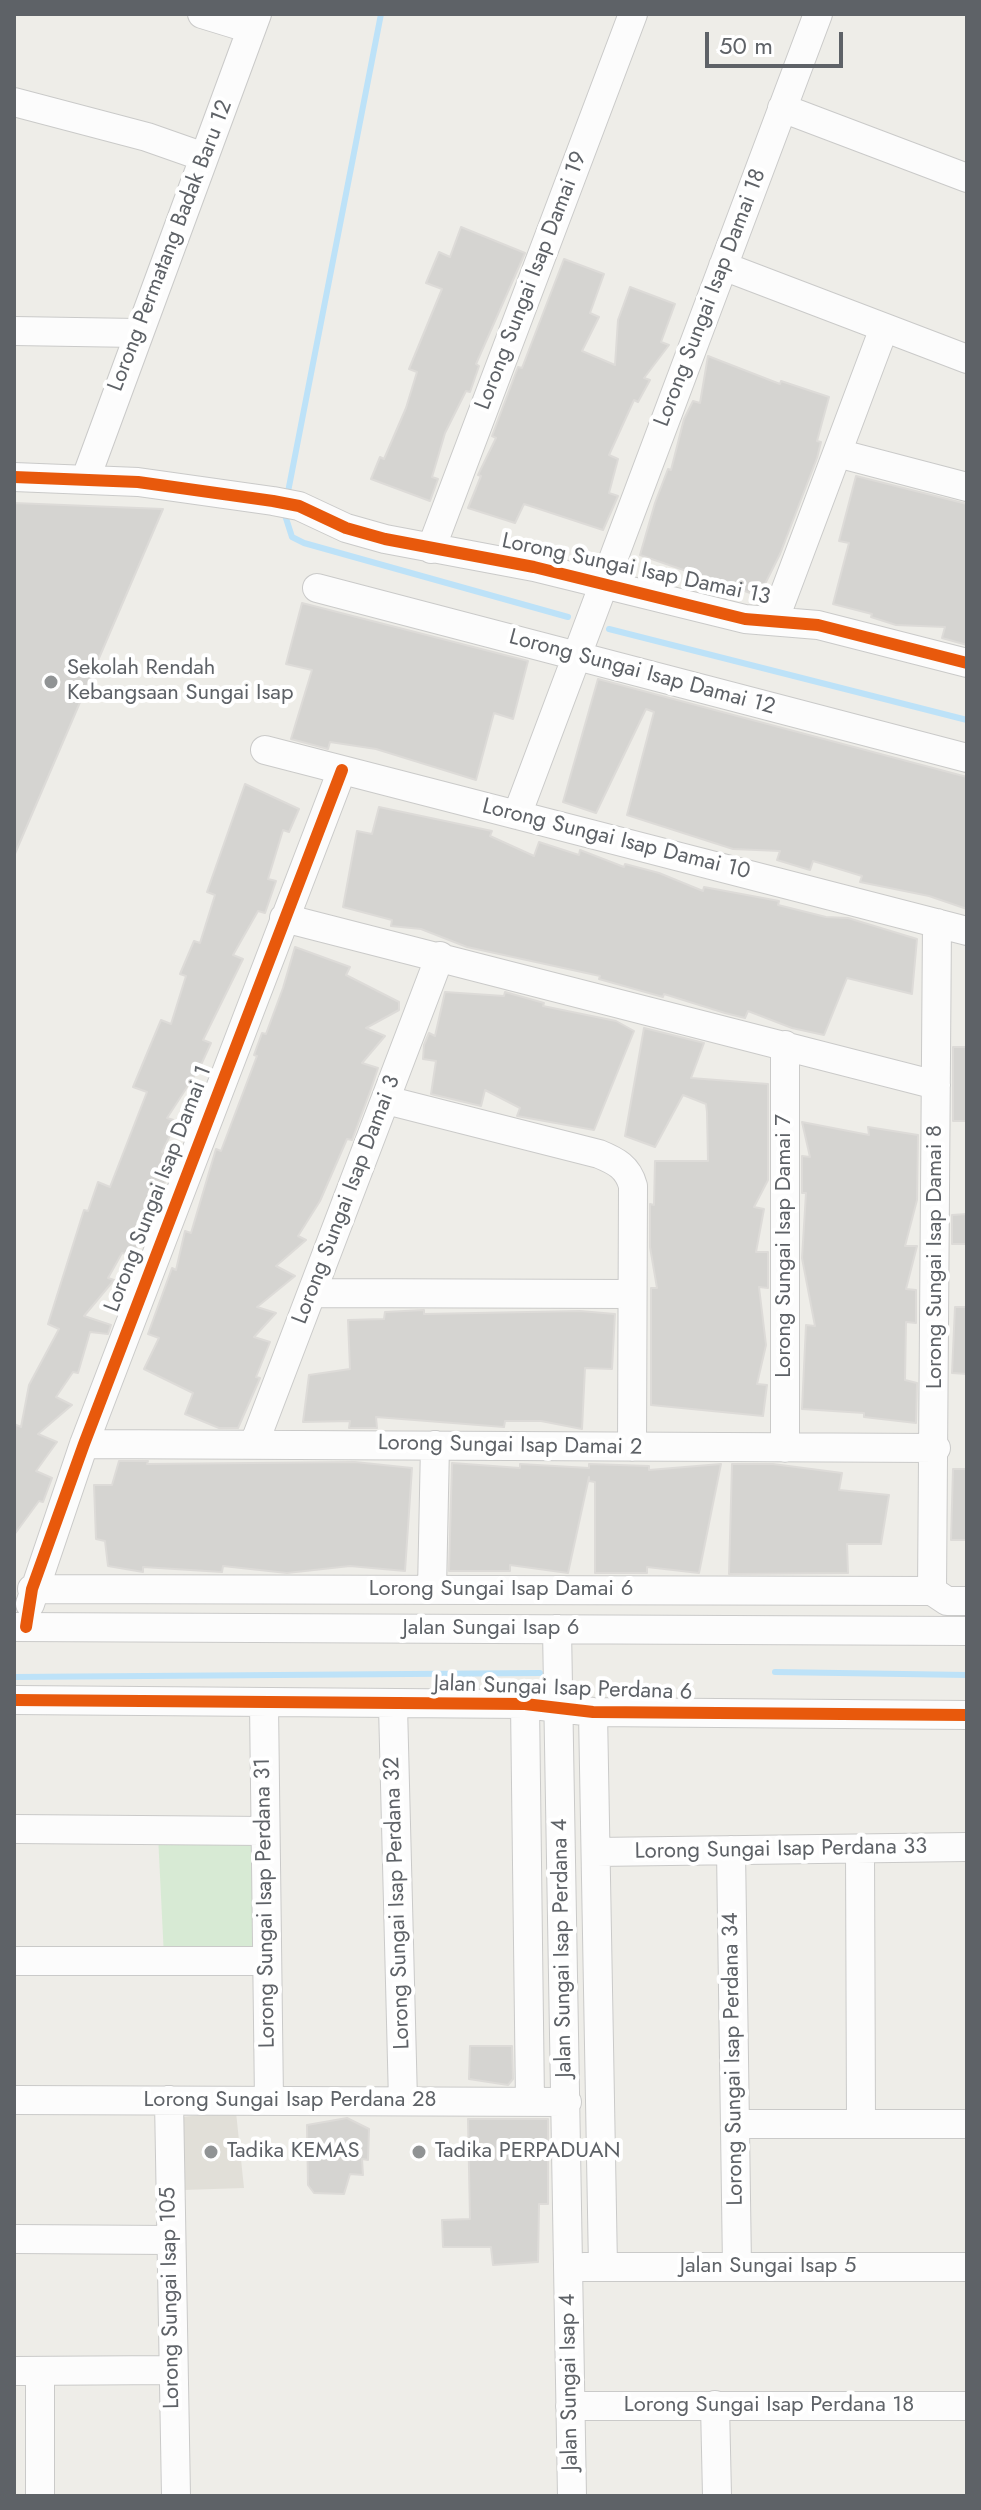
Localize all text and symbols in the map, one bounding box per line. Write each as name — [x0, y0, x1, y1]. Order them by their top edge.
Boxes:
scale bar — [709, 16, 847, 66]
text: 50 m — [719, 28, 773, 63]
street label: Lorong Permatang Badak Baru 12 — [103, 97, 239, 395]
street label: Lorong Sungai Isap Damai 19 — [470, 148, 594, 414]
street label: Lorong Sungai Isap Damai 18 — [650, 165, 772, 431]
street label: Lorong Sungai Isap Damai 13 — [499, 529, 773, 611]
street label: Lorong Sungai Isap Damai 12 — [506, 625, 778, 721]
place label: Sekolah Rendah Kebangsaan Sungai Isap — [67, 656, 293, 708]
marker: Sekolah Rendah Kebangsaan Sungai Isap — [42, 673, 60, 691]
street label: Lorong Sungai Isap Damai 10 — [479, 794, 753, 886]
street label: Lorong Sungai Isap Damai 1 — [100, 1062, 218, 1316]
street label: Lorong Sungai Isap Damai 3 — [287, 1072, 407, 1328]
street label: Lorong Sungai Isap Damai 7 — [772, 1114, 798, 1378]
street label: Lorong Sungai Isap Damai 8 — [923, 1125, 949, 1389]
street label: Lorong Sungai Isap Damai 2 — [378, 1430, 642, 1462]
street label: Lorong Sungai Isap Damai 6 — [369, 1577, 633, 1603]
street label: Jalan Sungai Isap 6 — [403, 1616, 579, 1642]
street label: Jalan Sungai Isap Perdana 6 — [433, 1671, 693, 1707]
street label: Lorong Sungai Isap Perdana 32 — [380, 1756, 416, 2050]
street label: Lorong Sungai Isap Perdana 31 — [250, 1758, 282, 2048]
street label: Jalan Sungai Isap Perdana 4 — [548, 1818, 578, 2078]
street label: Lorong Sungai Isap Perdana 33 — [635, 1834, 927, 1866]
street label: Lorong Sungai Isap Perdana 34 — [718, 1912, 750, 2206]
street label: Lorong Sungai Isap Perdana 28 — [143, 2088, 437, 2114]
place label: Tadika KEMAS — [227, 2139, 360, 2165]
place label: Tadika PERPADUAN — [435, 2139, 621, 2165]
marker: Tadika KEMAS — [202, 2143, 220, 2161]
marker: Tadika PERPADUAN — [410, 2143, 428, 2161]
street label: Lorong Sungai Isap 105 — [156, 2187, 186, 2409]
street label: Jalan Sungai Isap 5 — [680, 2254, 856, 2280]
street label: Jalan Sungai Isap 4 — [555, 2293, 585, 2471]
street label: Lorong Sungai Isap Perdana 18 — [624, 2393, 914, 2419]

